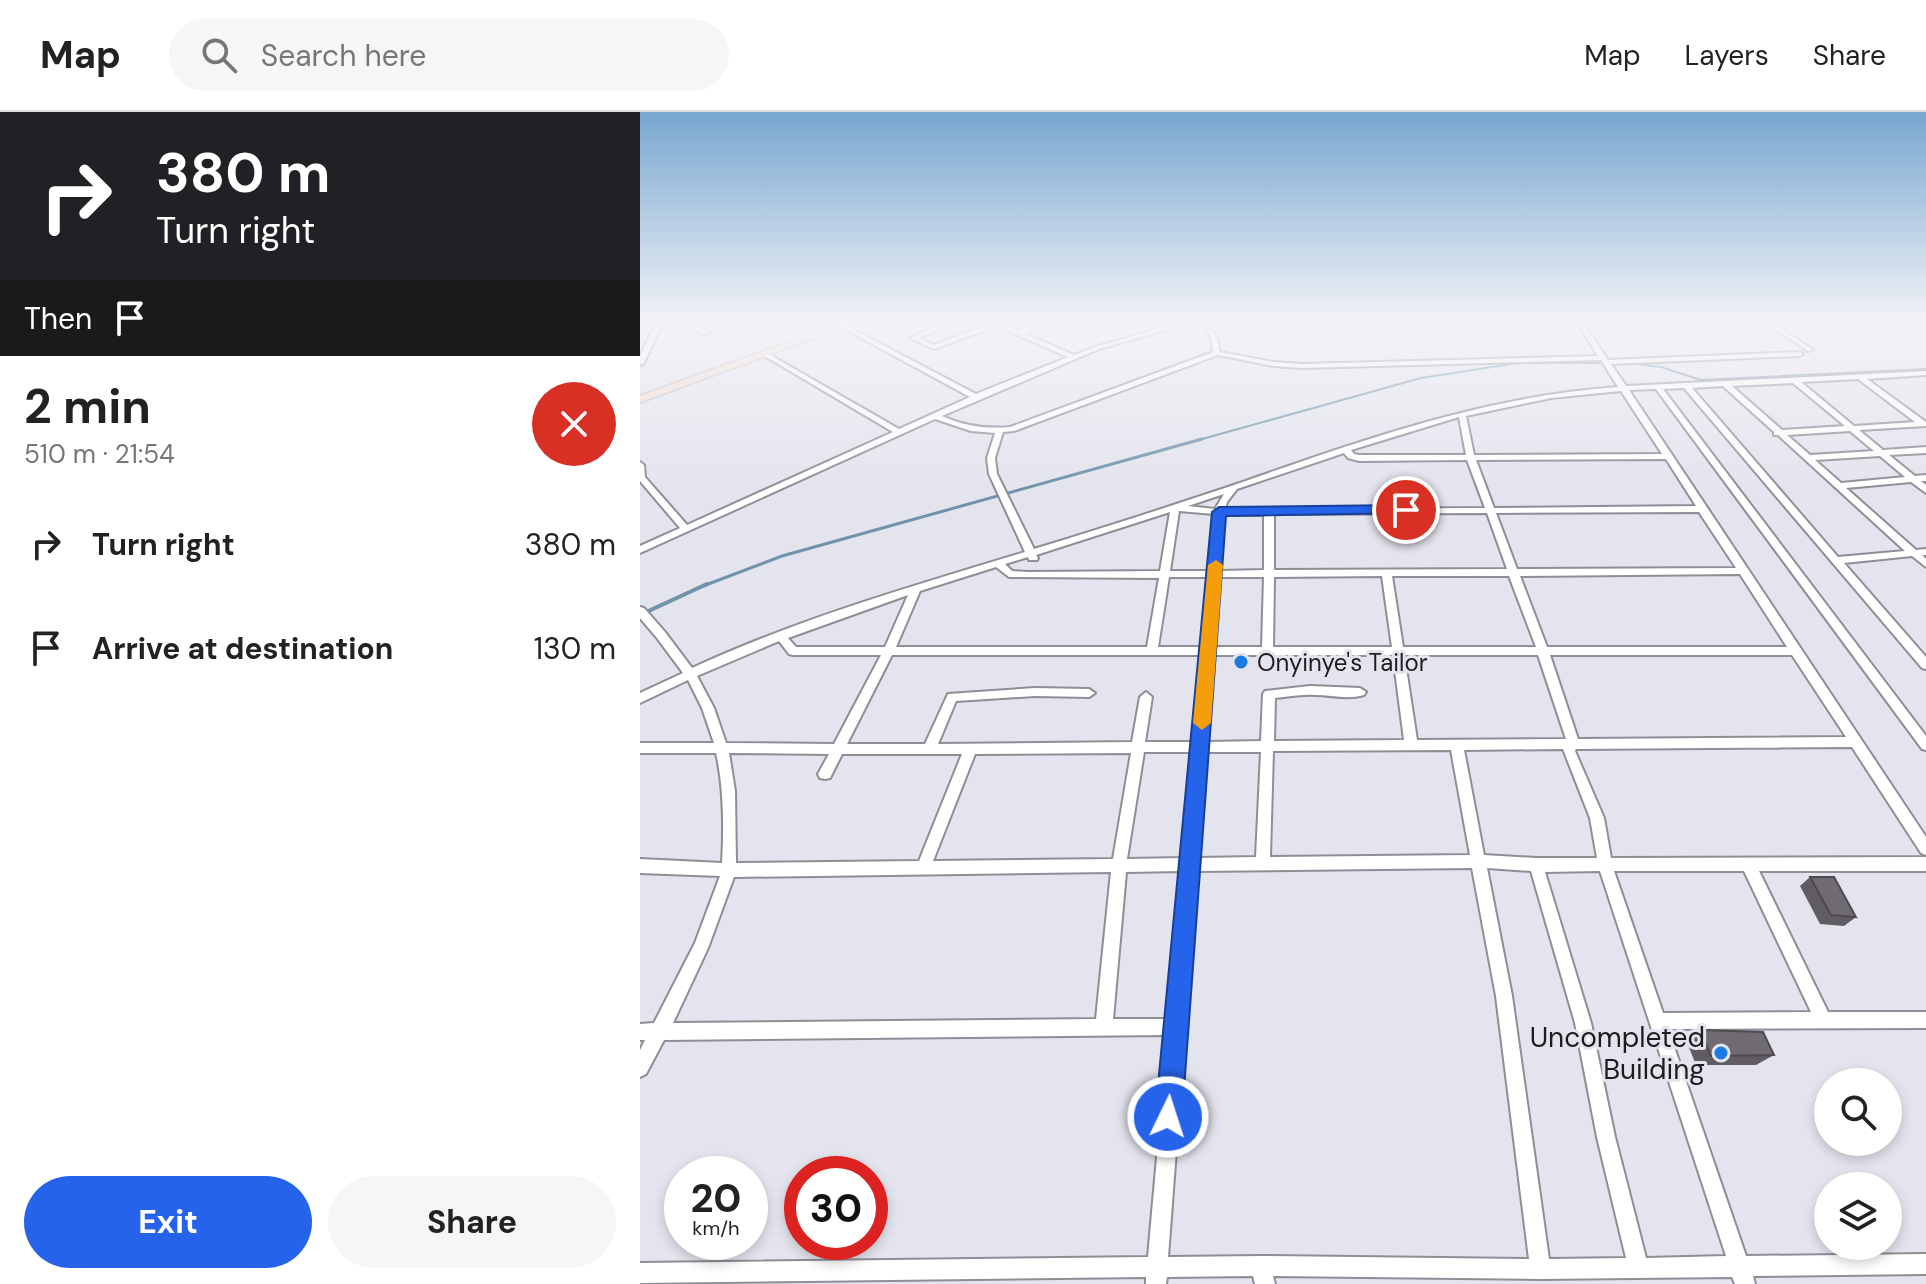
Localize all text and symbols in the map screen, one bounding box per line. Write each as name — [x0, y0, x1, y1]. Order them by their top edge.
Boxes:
search box — [169, 19, 729, 91]
text: Map — [40, 30, 121, 80]
icon: search — [197, 33, 241, 77]
text: Search here — [261, 36, 426, 75]
text: Map — [1584, 37, 1641, 74]
text: Layers — [1685, 37, 1769, 74]
text: Share — [1813, 37, 1886, 74]
text: 380 m — [156, 136, 331, 209]
icon: right — [24, 144, 128, 248]
text: Turn right — [156, 207, 315, 254]
icon: arrive — [108, 296, 152, 340]
text: Then — [24, 299, 92, 338]
text: 2 min — [24, 375, 151, 438]
button: close — [532, 382, 616, 466]
text: 510 m · 21:54 — [24, 437, 175, 471]
pin — [1372, 476, 1440, 544]
icon: arrive — [1384, 488, 1428, 532]
icon: right — [24, 522, 68, 566]
text: Turn right — [92, 525, 235, 564]
text: 380 m — [525, 525, 616, 564]
icon: arrive — [24, 626, 68, 670]
text: Arrive at destination — [92, 629, 393, 668]
text: 130 m — [534, 629, 616, 668]
place label: Onyinye's Tailor — [1257, 647, 1428, 678]
marker: Onyinye's Tailor — [1232, 653, 1250, 671]
place label: Uncompleted Building — [1530, 1019, 1705, 1088]
marker: Uncompleted Building — [1712, 1044, 1730, 1062]
map controls — [1814, 1068, 1902, 1260]
button: search — [1814, 1068, 1902, 1156]
position arrow — [1126, 1075, 1210, 1159]
speed limit sign: 30 — [784, 1156, 888, 1260]
text: 20 — [690, 1172, 742, 1224]
button: layers — [1814, 1172, 1902, 1260]
button: Exit — [24, 1176, 312, 1268]
button: Share — [328, 1176, 616, 1268]
text: km/h — [692, 1215, 740, 1241]

